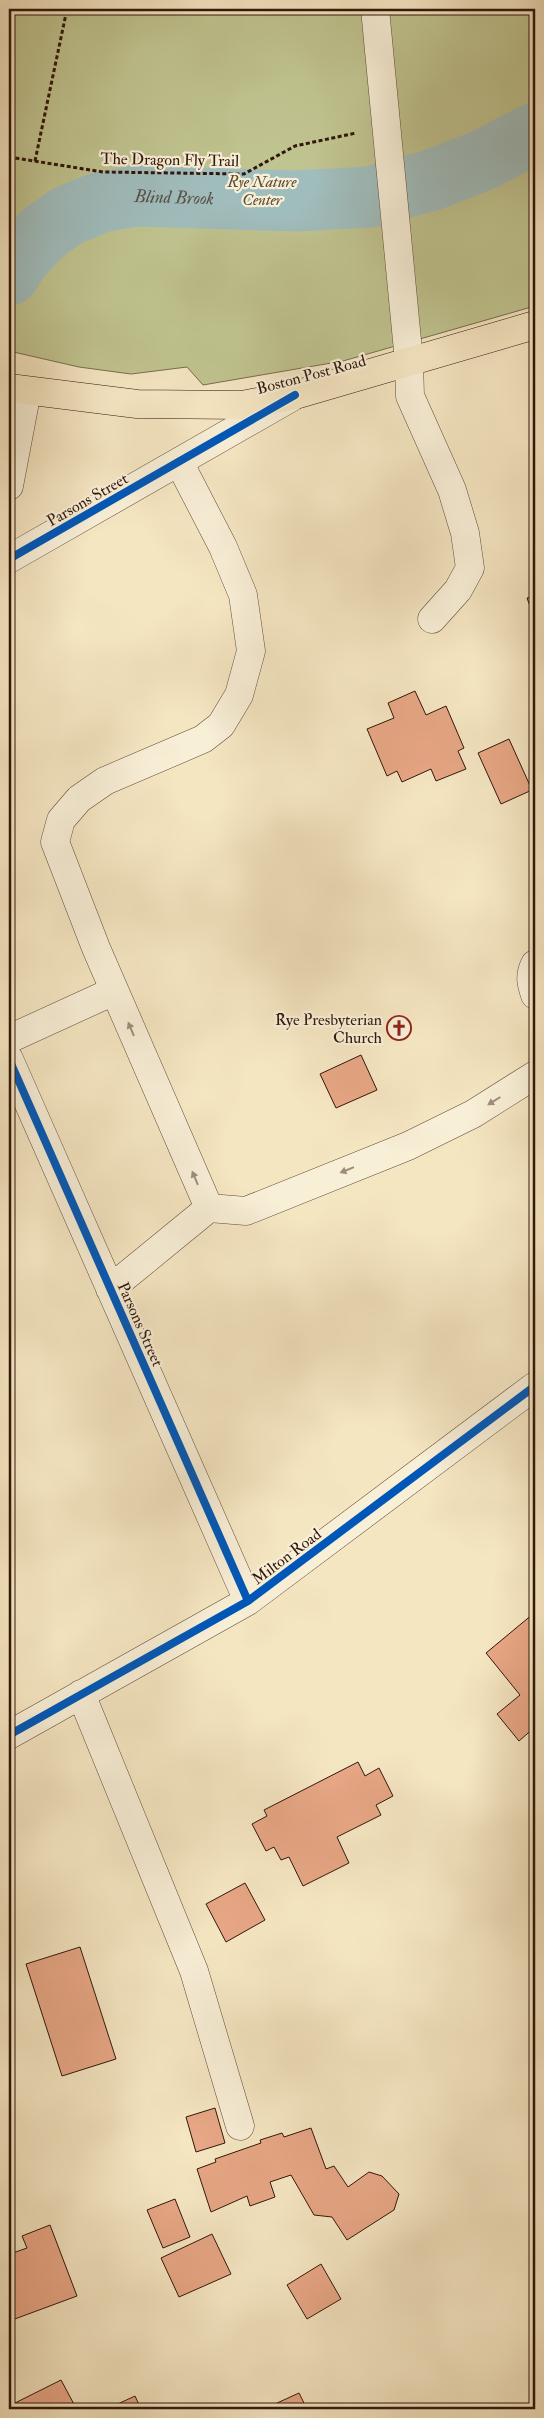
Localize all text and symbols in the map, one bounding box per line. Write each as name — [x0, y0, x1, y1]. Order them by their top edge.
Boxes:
street label: The Dragon Fly Trail — [101, 149, 239, 171]
park label: Rye Nature Center — [226, 172, 297, 210]
water label: Blind Brook — [133, 185, 214, 210]
street label: Boston Post Road — [254, 351, 368, 399]
street label: Parsons Street — [43, 469, 132, 531]
place label: Rye Presbyterian Church — [275, 1010, 383, 1048]
church icon: Rye Presbyterian Church — [386, 1015, 412, 1041]
one-way arrow — [126, 1022, 134, 1036]
one-way arrow — [487, 1096, 501, 1106]
one-way arrow — [340, 1167, 355, 1175]
one-way arrow — [191, 1171, 199, 1185]
street label: Parsons Street — [113, 1279, 168, 1370]
street label: Milton Road — [248, 1524, 325, 1589]

